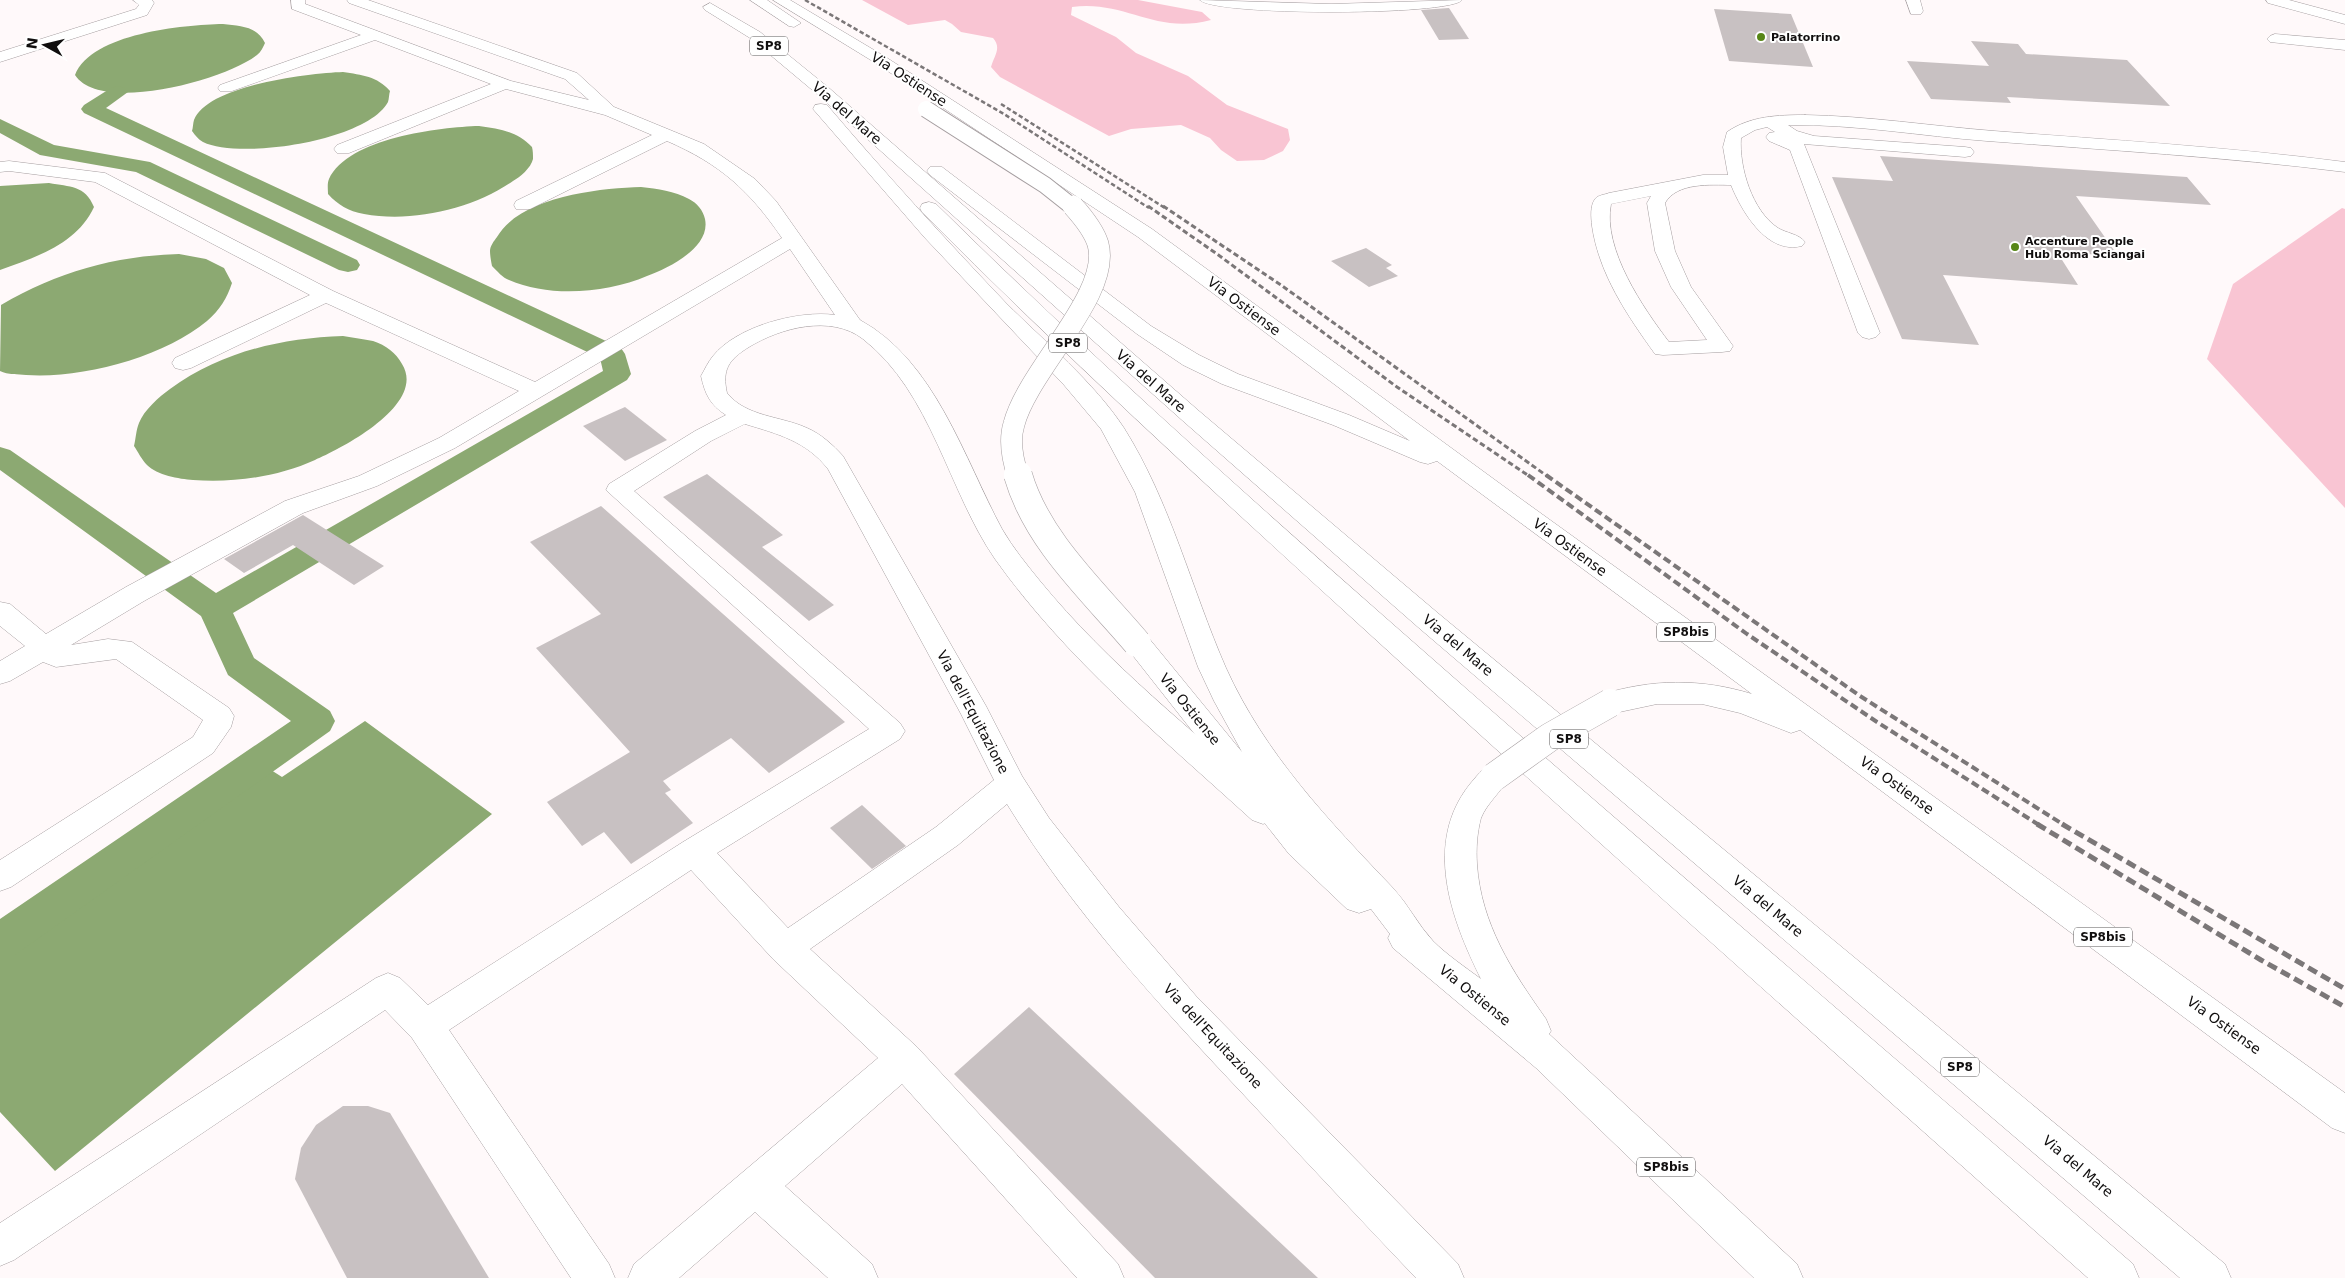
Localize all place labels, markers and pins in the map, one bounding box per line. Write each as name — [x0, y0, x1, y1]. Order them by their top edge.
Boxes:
marker: Palatorrino — [1755, 31, 1767, 43]
place label: Palatorrino — [1771, 31, 1841, 44]
place label: Accenture People Hub Roma Sciangai — [2025, 235, 2145, 261]
marker: Accenture People Hub Roma Sciangai — [2009, 241, 2021, 253]

